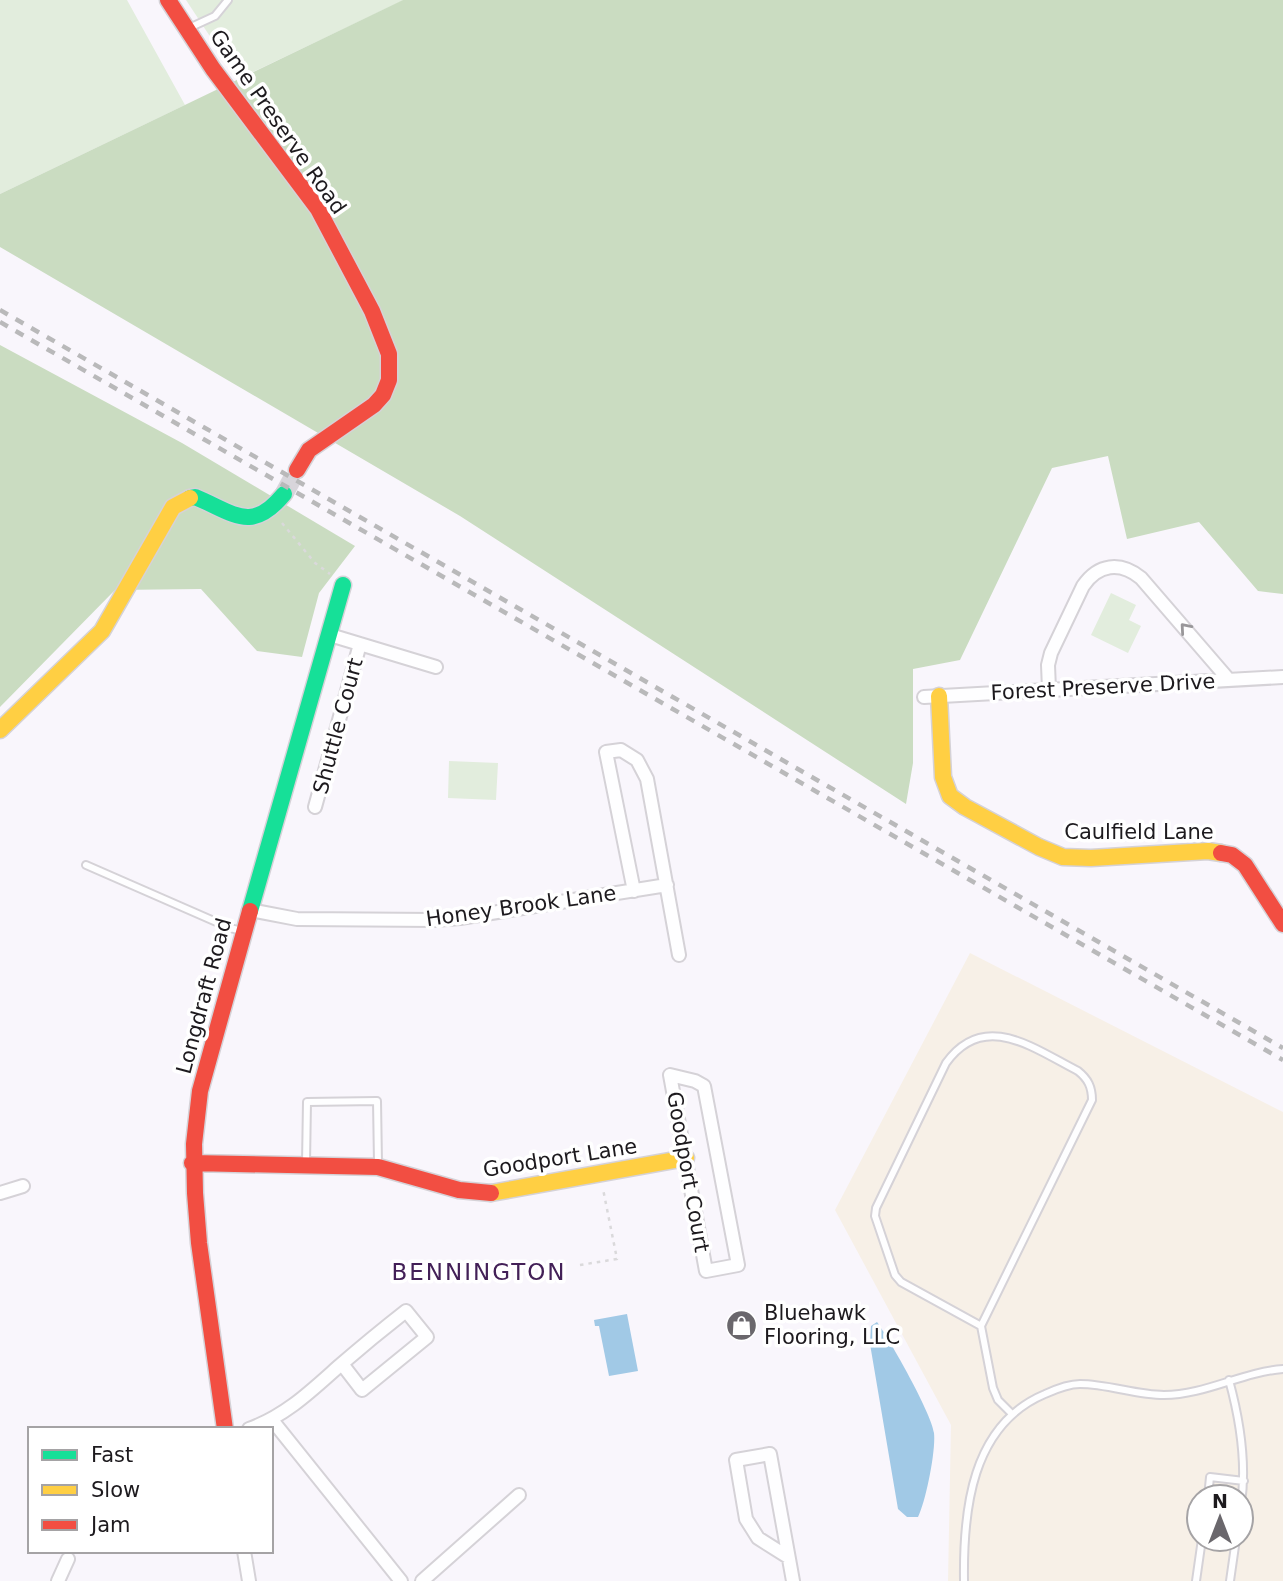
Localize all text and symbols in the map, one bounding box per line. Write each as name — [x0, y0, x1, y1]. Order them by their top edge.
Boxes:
street label: Game Preserve Road — [205, 25, 351, 219]
one-way arrow — [1181, 624, 1193, 637]
street label: Shuttle Court — [308, 655, 368, 797]
street label: Forest Preserve Drive — [990, 669, 1216, 705]
street label: Caulfield Lane — [1064, 820, 1214, 844]
street label: Honey Brook Lane — [424, 881, 618, 931]
street label: Longdraft Road — [172, 915, 236, 1077]
street label: Goodport Court — [662, 1090, 714, 1254]
street label: Goodport Lane — [481, 1134, 639, 1182]
district label: BENNINGTON — [391, 1259, 567, 1285]
place label: Bluehawk Flooring, LLC — [764, 1301, 900, 1349]
shop icon: Bluehawk Flooring, LLC — [724, 1308, 758, 1342]
legend — [28, 1427, 273, 1553]
text: Fast — [91, 1443, 133, 1467]
text: Slow — [91, 1478, 140, 1502]
north arrow — [1185, 1483, 1255, 1553]
text: N — [1212, 1490, 1228, 1512]
text: Jam — [89, 1513, 131, 1537]

